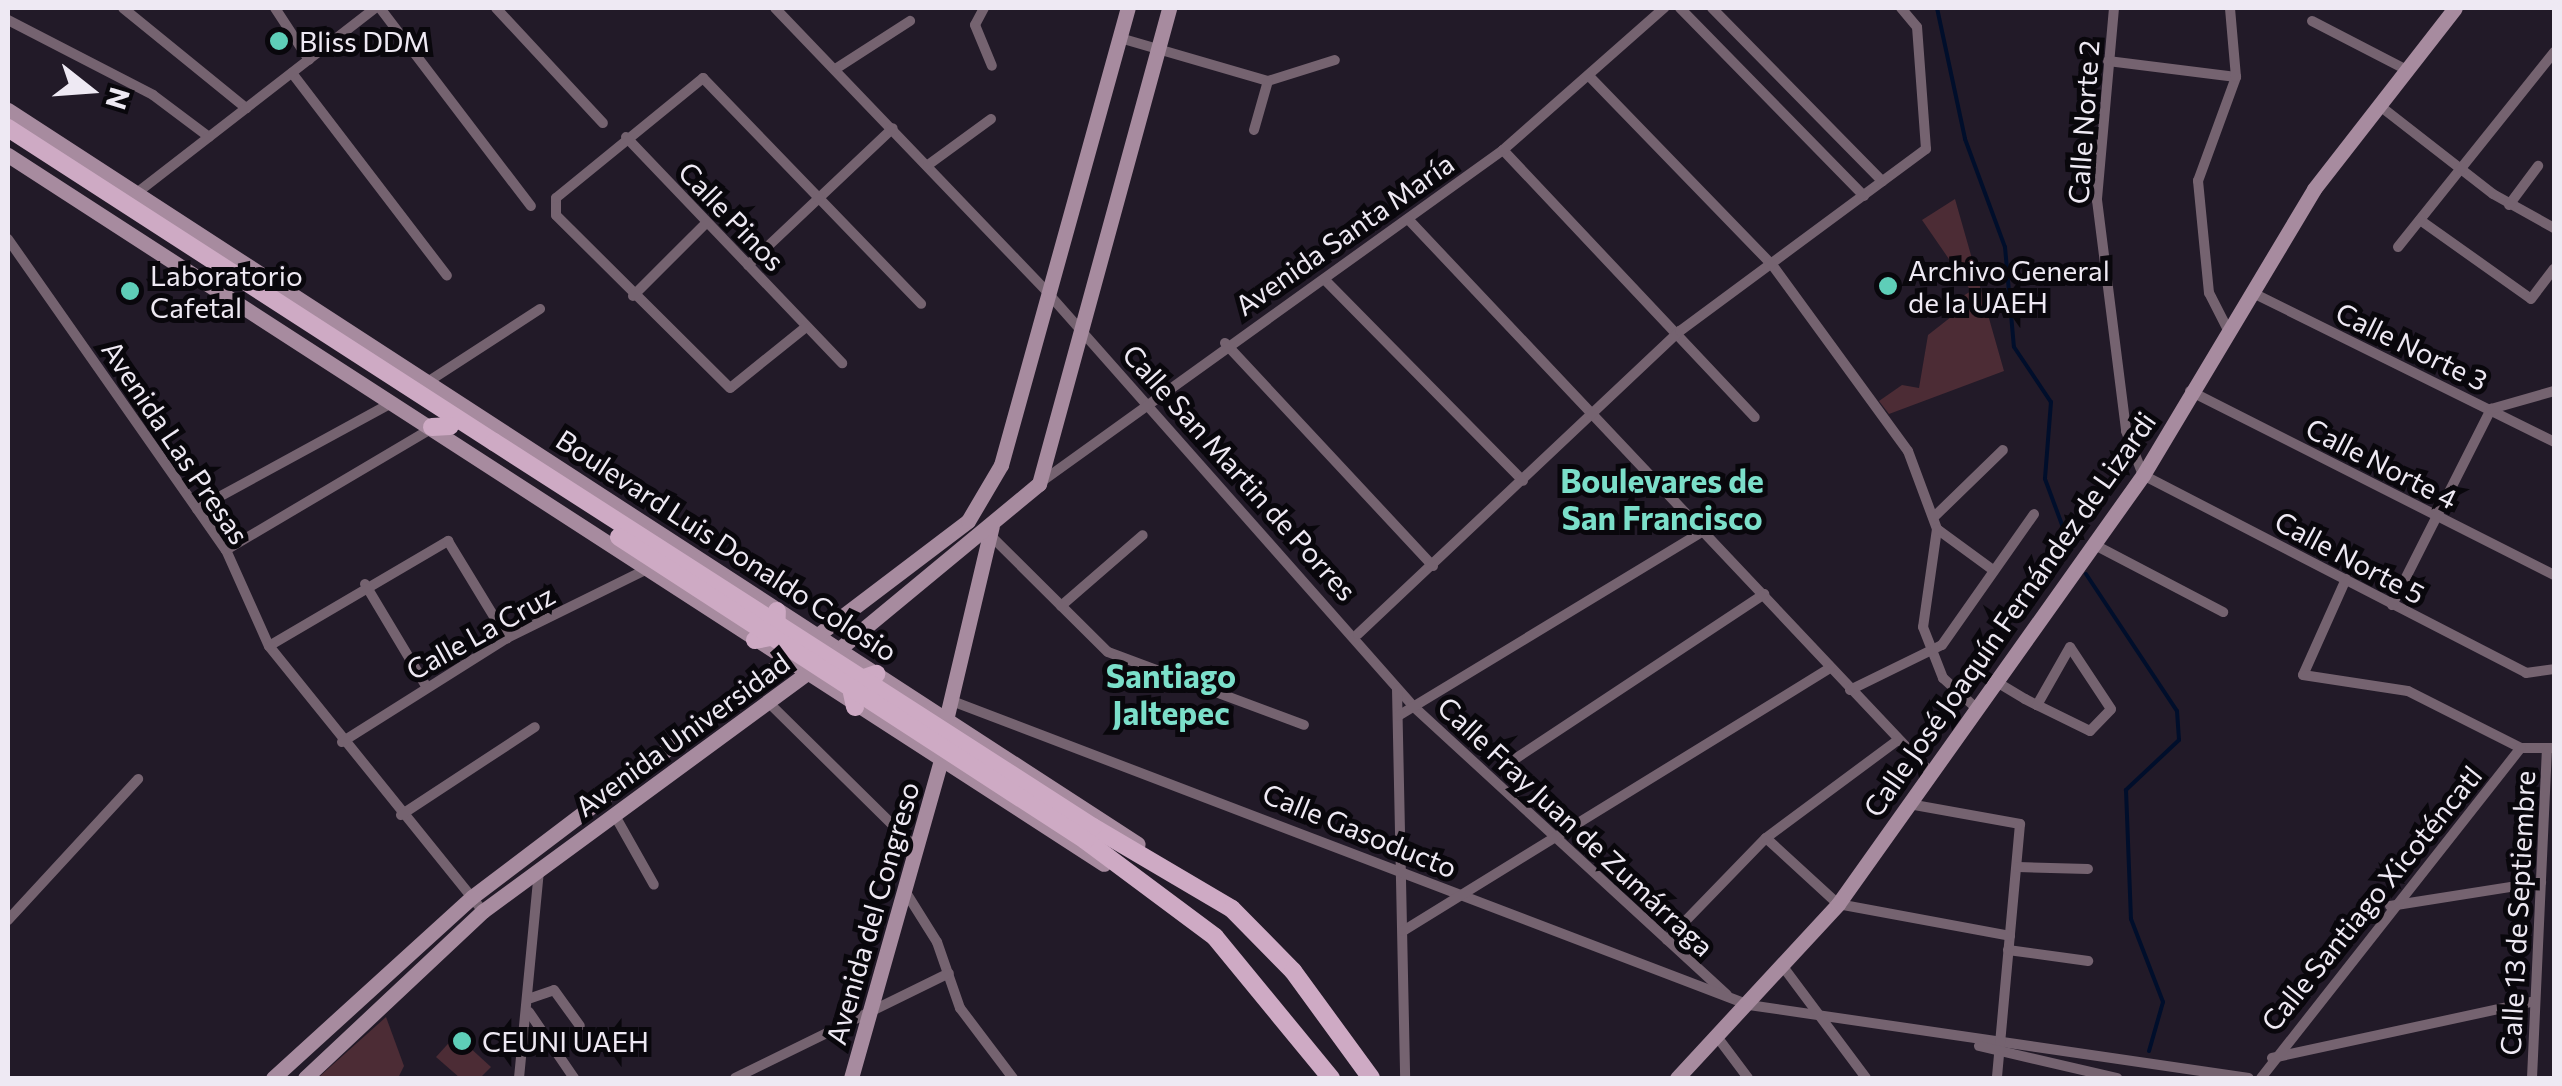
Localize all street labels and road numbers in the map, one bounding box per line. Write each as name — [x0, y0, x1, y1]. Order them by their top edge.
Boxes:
street label: Calle Norte 2 — [2061, 39, 2105, 205]
street label: Avenida Santa María — [1228, 146, 1460, 322]
street label: Calle Pinos — [672, 155, 792, 277]
street label: Calle Norte 3 — [2331, 295, 2493, 397]
street label: Avenida Las Presas — [95, 334, 257, 550]
street label: Calle San Martin de Porres — [1116, 337, 1364, 607]
street label: Calle José Joaquín Fernández de Lizardi — [1856, 405, 2162, 823]
street label: Calle Norte 4 — [2301, 410, 2463, 516]
street label: Boulevard Luis Donaldo Colosio — [550, 422, 904, 668]
street label: Calle Norte 5 — [2269, 504, 2431, 610]
street label: Calle La Cruz — [400, 578, 560, 686]
street label: Avenida Universidad — [568, 645, 796, 823]
street label: Calle Fray Juan de Zumárraga — [1431, 689, 1721, 963]
street label: Calle Santiago Xicoténcatl — [2254, 759, 2488, 1037]
street label: Calle 13 de Septiembre — [2493, 770, 2541, 1056]
street label: Calle Gasoducto — [1258, 776, 1462, 884]
street label: Avenida del Congreso — [818, 778, 926, 1048]

